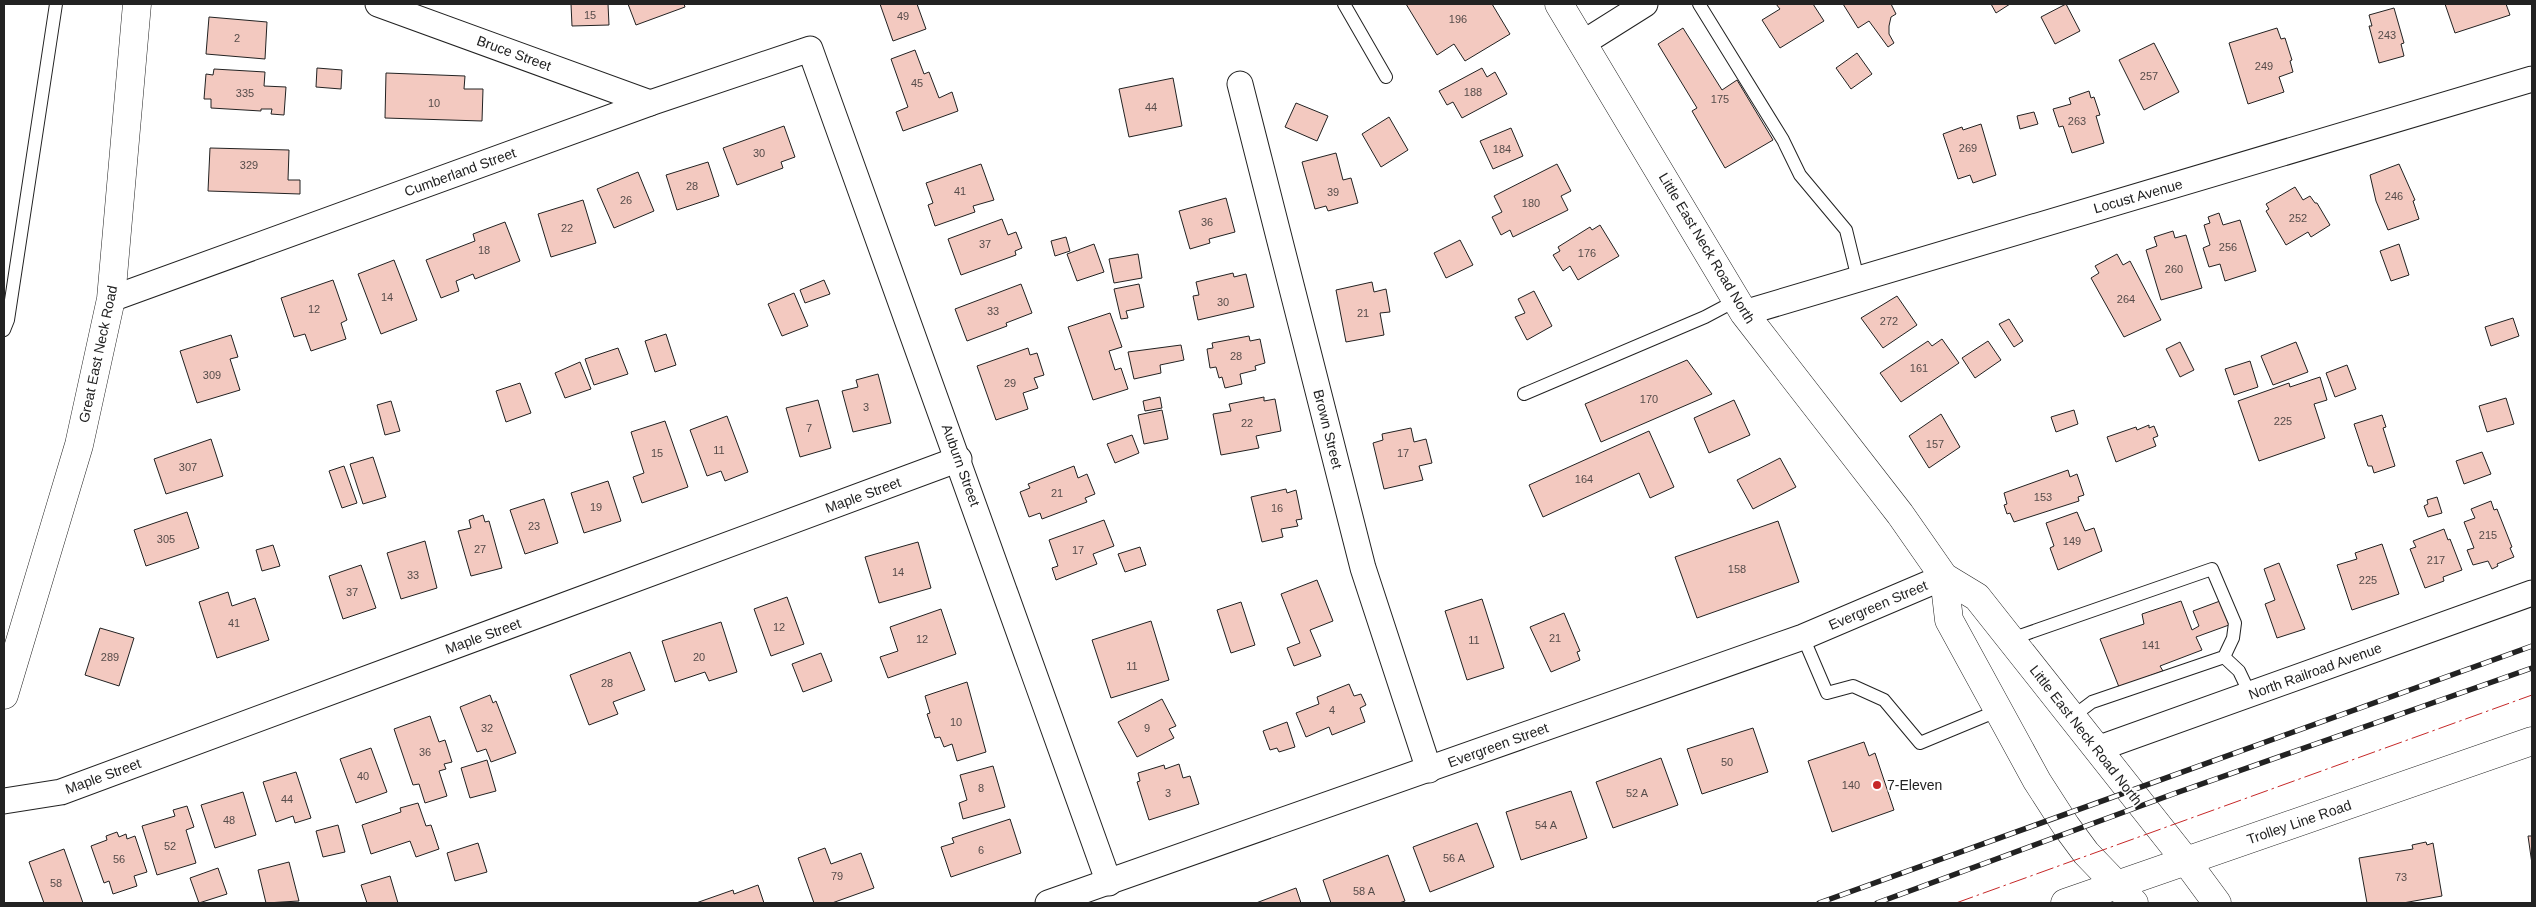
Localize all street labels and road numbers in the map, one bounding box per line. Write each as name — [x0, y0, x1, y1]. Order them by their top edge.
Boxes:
street label: Bruce Street — [475, 32, 553, 74]
street label: Cumberland Street — [402, 144, 518, 200]
street label: Little East Neck Road North — [1656, 170, 1758, 326]
street label: Locust Avenue — [2092, 176, 2184, 216]
street label: Great East Neck Road — [76, 284, 120, 424]
street label: Brown Street — [1310, 388, 1346, 470]
street label: Auburn Street — [939, 422, 983, 508]
street label: Maple Street — [823, 474, 903, 516]
street label: Evergreen Street — [1826, 577, 1930, 633]
street label: Maple Street — [443, 615, 523, 657]
street label: North Railroad Avenue — [2246, 639, 2384, 703]
street label: Little East Neck Road North — [2027, 662, 2145, 808]
street label: Evergreen Street — [1446, 719, 1551, 771]
street label: Maple Street — [63, 755, 143, 797]
street label: Trolley Line Road — [2245, 797, 2353, 847]

